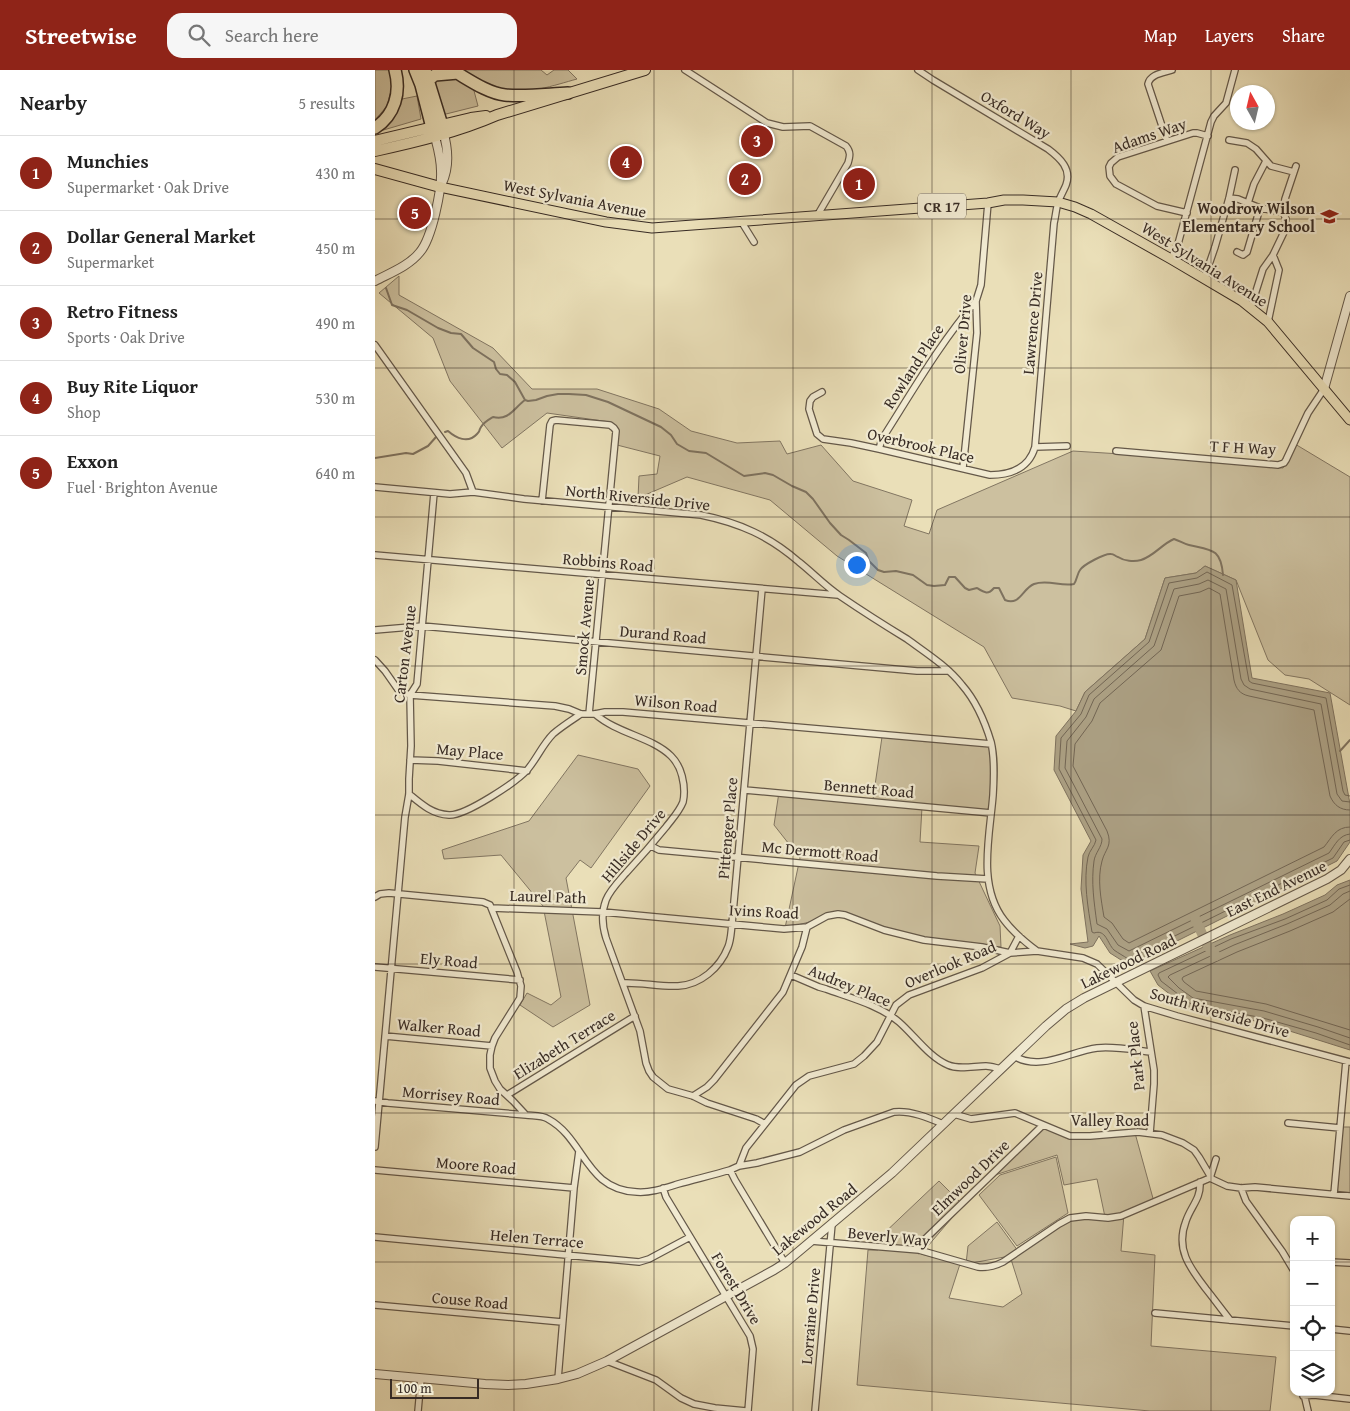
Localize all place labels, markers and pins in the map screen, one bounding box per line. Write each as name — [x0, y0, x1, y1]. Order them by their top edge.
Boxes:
pin: 3 — [741, 122, 773, 160]
pin: 4 — [610, 143, 642, 181]
pin: 2 — [729, 160, 761, 198]
pin: 1 — [843, 165, 875, 203]
pin: 5 — [399, 194, 431, 232]
place label: Woodrow Wilson Elementary School — [1182, 196, 1316, 238]
school or university icon: Woodrow Wilson Elementary School — [1319, 207, 1339, 227]

